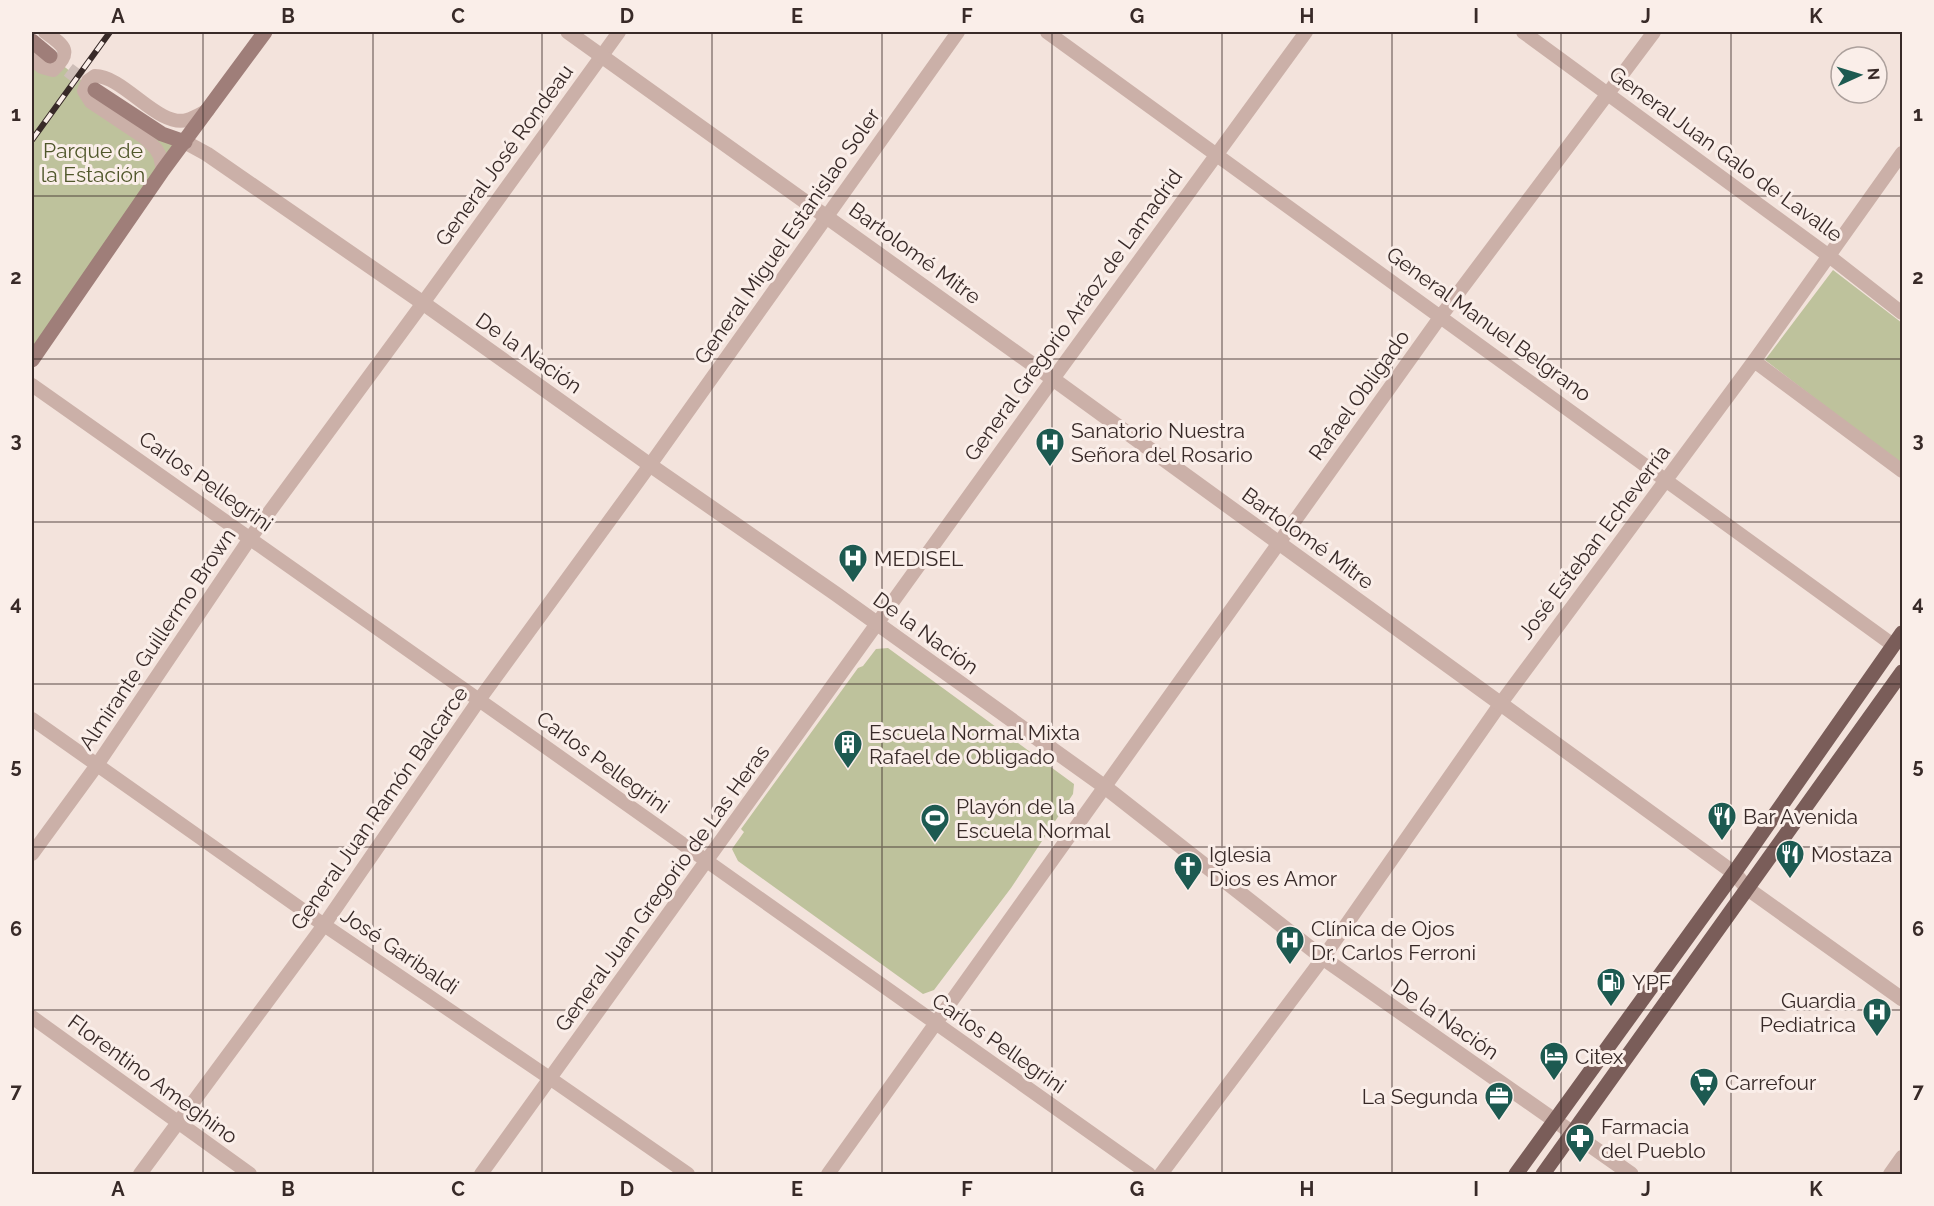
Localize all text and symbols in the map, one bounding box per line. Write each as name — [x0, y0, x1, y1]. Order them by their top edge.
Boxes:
text: A — [111, 4, 125, 28]
text: B — [281, 4, 295, 28]
text: C — [451, 4, 465, 28]
text: D — [620, 4, 634, 28]
text: E — [791, 4, 803, 28]
text: F — [961, 4, 973, 28]
text: G — [1130, 4, 1144, 28]
text: H — [1300, 4, 1314, 28]
text: I — [1473, 4, 1479, 28]
text: J — [1641, 4, 1651, 28]
text: K — [1809, 4, 1823, 28]
north arrow — [1829, 45, 1889, 105]
street label: General José Rondeau — [430, 59, 578, 251]
street label: General Juan Galo de Lavalle — [1604, 61, 1848, 247]
text: N — [1864, 67, 1883, 81]
text: 1 — [11, 102, 21, 126]
text: 1 — [1913, 102, 1923, 126]
street label: General Miguel Estanislao Soler — [689, 103, 885, 369]
park label: Parque de la Estación — [41, 138, 145, 187]
street label: General Gregorio Aráoz de Lamadrid — [959, 164, 1187, 466]
street label: Bartolomé Mitre — [844, 197, 986, 309]
street label: General Manuel Belgrano — [1382, 241, 1596, 407]
text: 2 — [10, 265, 22, 289]
text: 2 — [1912, 265, 1924, 289]
street label: De la Nación — [471, 307, 587, 399]
street label: Rafael Obligado — [1303, 325, 1415, 465]
place label: Sanatorio Nuestra Señora del Rosario — [1071, 418, 1253, 467]
street label: Carlos Pellegrini — [134, 426, 278, 536]
hospital icon: Sanatorio Nuestra Señora del Rosario — [1034, 426, 1066, 468]
text: 3 — [10, 428, 22, 452]
text: 3 — [1912, 428, 1924, 452]
street label: José Esteban Echeverría — [1513, 440, 1675, 644]
street label: Bartolomé Mitre — [1237, 482, 1379, 594]
street label: Almirante Guillermo Brown — [73, 523, 241, 755]
hospital icon: MEDISEL — [837, 542, 869, 584]
place label: MEDISEL — [874, 546, 963, 571]
street label: De la Nación — [869, 587, 983, 679]
text: 4 — [10, 591, 22, 615]
text: 4 — [1912, 591, 1924, 615]
street label: General Juan Ramón Balcarce — [285, 681, 473, 935]
street label: Carlos Pellegrini — [532, 706, 674, 818]
place label: Escuela Normal Mixta Rafael de Obligado — [869, 720, 1080, 769]
building icon: Escuela Normal Mixta Rafael de Obligado — [832, 728, 864, 770]
street label: General Juan Gregorio de Las Heras — [550, 740, 774, 1036]
text: 5 — [10, 754, 22, 778]
text: 5 — [1912, 754, 1924, 778]
place label: Playón de la Escuela Normal — [956, 794, 1110, 843]
restaurant icon: Bar Avenida — [1706, 800, 1738, 842]
sports icon: Playón de la Escuela Normal — [919, 802, 951, 844]
place label: Bar Avenida — [1743, 804, 1858, 829]
restaurant icon: Mostaza — [1774, 838, 1806, 880]
place label: Iglesia Dios es Amor — [1209, 842, 1338, 891]
place label: Mostaza — [1811, 842, 1892, 867]
church icon: Iglesia Dios es Amor — [1172, 850, 1204, 892]
street label: José Garibaldi — [336, 902, 464, 1000]
place label: Clínica de Ojos Dr, Carlos Ferroni — [1311, 916, 1476, 965]
text: 6 — [10, 917, 22, 941]
text: 6 — [1912, 917, 1924, 941]
hospital icon: Clínica de Ojos Dr, Carlos Ferroni — [1274, 924, 1306, 966]
fuel station icon: YPF — [1595, 966, 1627, 1008]
place label: YPF — [1632, 970, 1671, 995]
street label: De la Nación — [1388, 973, 1504, 1065]
street label: Carlos Pellegrini — [927, 988, 1071, 1098]
place label: Guardia Pediatrica — [1760, 988, 1856, 1037]
hospital icon: Guardia Pediatrica — [1861, 996, 1893, 1038]
street label: Florentino Ameghino — [63, 1009, 243, 1149]
hotel icon: Citex — [1538, 1040, 1570, 1082]
place label: Citex — [1575, 1044, 1624, 1069]
supermarket icon: Carrefour — [1688, 1066, 1720, 1108]
place label: Carrefour — [1725, 1070, 1817, 1095]
text: 7 — [10, 1079, 22, 1103]
text: 7 — [1912, 1079, 1924, 1103]
office icon: La Segunda — [1483, 1080, 1515, 1122]
place label: La Segunda — [1362, 1084, 1478, 1109]
place label: Farmacia del Pueblo — [1601, 1114, 1706, 1163]
pharmacy icon: Farmacia del Pueblo — [1564, 1122, 1596, 1164]
text: A — [111, 1177, 125, 1201]
text: B — [281, 1177, 295, 1201]
text: C — [451, 1177, 465, 1201]
text: D — [620, 1177, 634, 1201]
text: E — [791, 1177, 803, 1201]
text: F — [961, 1177, 973, 1201]
text: G — [1130, 1177, 1144, 1201]
text: H — [1300, 1177, 1314, 1201]
text: I — [1473, 1177, 1479, 1201]
text: J — [1641, 1177, 1651, 1201]
text: K — [1809, 1177, 1823, 1201]

